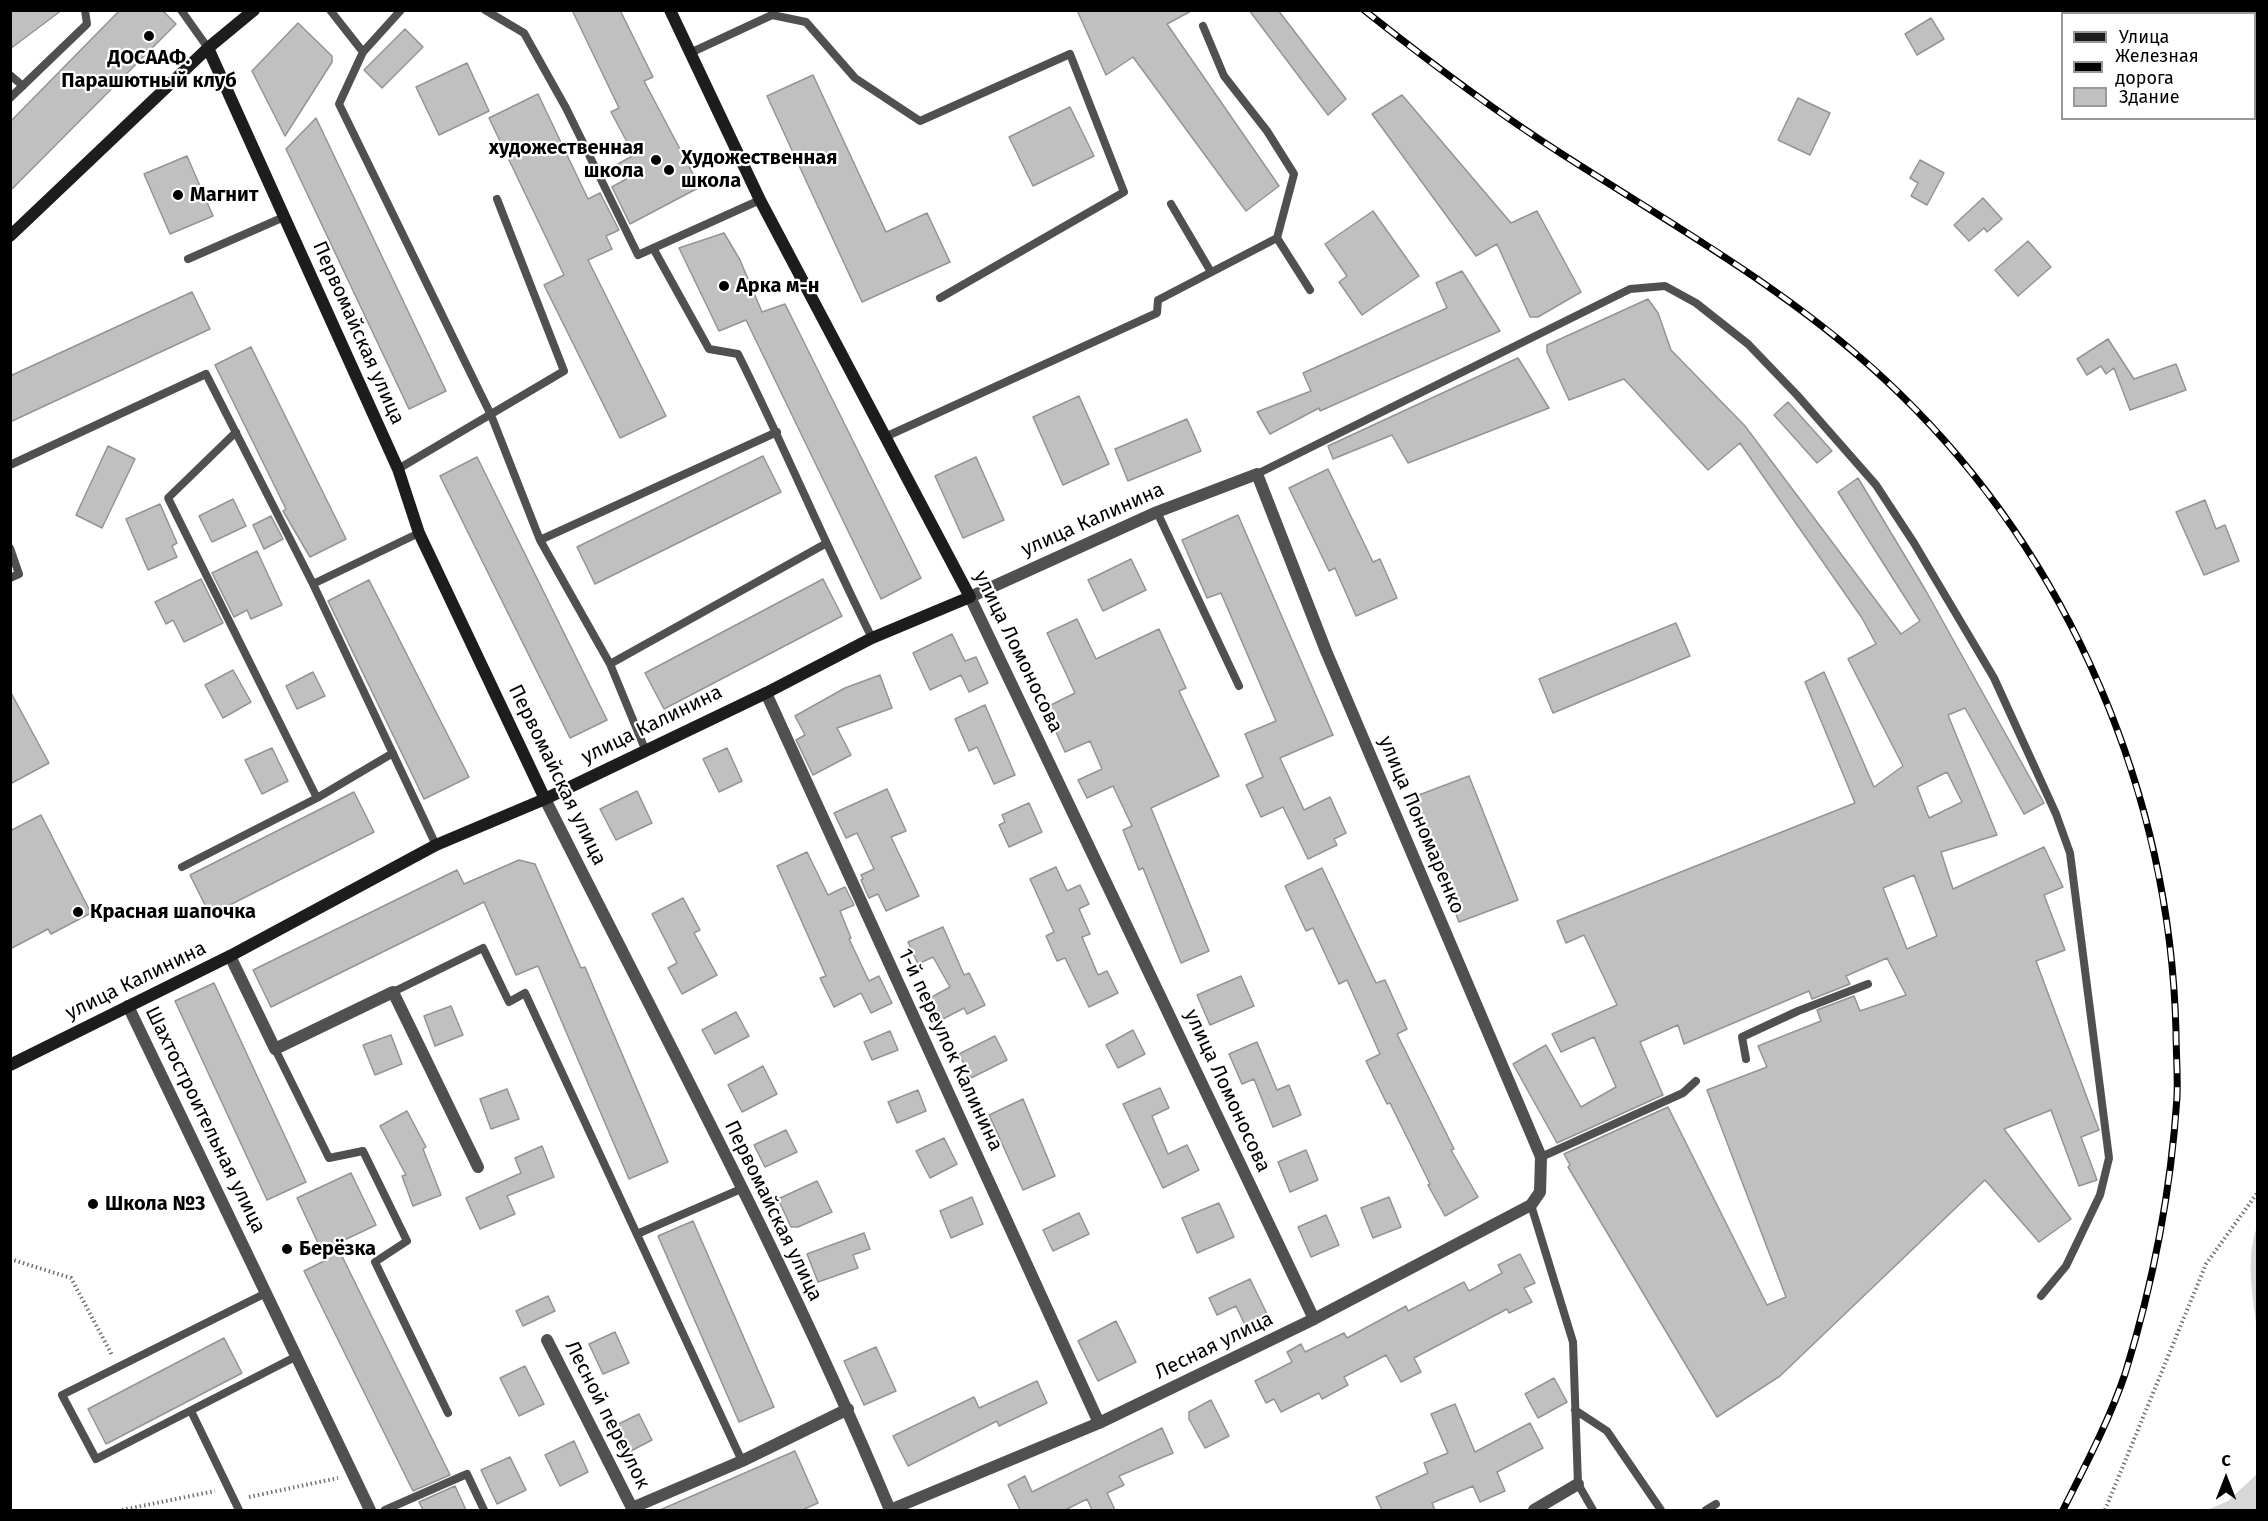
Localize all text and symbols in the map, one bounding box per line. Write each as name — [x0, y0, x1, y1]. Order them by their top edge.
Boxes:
legend — [2061, 12, 2256, 120]
text: Улица — [2119, 26, 2169, 48]
marker: ДОСААФ. Парашютный клуб — [142, 29, 156, 43]
text: Железная дорога — [2115, 45, 2199, 89]
place label: ДОСААФ. Парашютный клуб — [61, 46, 237, 93]
text: Здание — [2119, 86, 2180, 108]
place label: художественная школа — [489, 136, 644, 183]
place label: Художественная школа — [681, 146, 837, 193]
marker: художественная школа — [649, 153, 663, 167]
marker: Художественная школа — [662, 163, 676, 177]
place label: Магнит — [190, 183, 258, 207]
marker: Магнит — [171, 188, 185, 202]
street label: Первомайская улица — [307, 238, 409, 428]
place label: Арка м-н — [736, 274, 819, 298]
marker: Арка м-н — [717, 279, 731, 293]
street label: улица Калинина — [1018, 478, 1168, 562]
street label: улица Ломоносова — [968, 567, 1068, 737]
street label: Первомайская улица — [503, 681, 611, 869]
street label: улица Калинина — [578, 681, 726, 769]
street label: улица Пономаренко — [1373, 733, 1469, 917]
place label: Красная шапочка — [90, 900, 256, 924]
marker: Красная шапочка — [71, 905, 85, 919]
street label: улица Калинина — [62, 937, 210, 1025]
street label: 1-й переулок Калинина — [893, 945, 1007, 1155]
street label: Шахтостроительная улица — [140, 1003, 270, 1237]
street label: улица Ломоносова — [1179, 1006, 1275, 1176]
street label: Первомайская улица — [719, 1117, 827, 1305]
place label: Школа №3 — [105, 1192, 206, 1216]
marker: Школа №3 — [86, 1197, 100, 1211]
place label: Берёзка — [299, 1237, 376, 1261]
marker: Берёзка — [280, 1242, 294, 1256]
street label: Лесная улица — [1151, 1307, 1277, 1385]
street label: Лесной переулок — [559, 1337, 655, 1493]
north arrow — [2196, 1449, 2256, 1509]
text: С — [2221, 1451, 2231, 1470]

